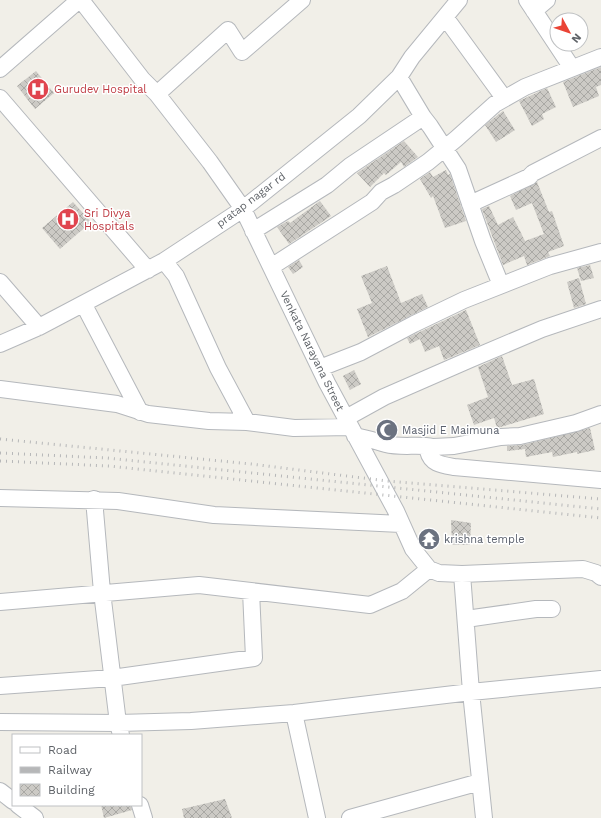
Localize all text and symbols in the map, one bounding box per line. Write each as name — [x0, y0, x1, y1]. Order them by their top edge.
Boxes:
north arrow — [549, 12, 589, 52]
text: N — [569, 31, 584, 45]
hospital icon: Gurudev Hospital — [25, 76, 51, 102]
place label: Gurudev Hospital — [54, 83, 147, 96]
street label: pratap nagar rd — [214, 170, 288, 230]
hospital icon: Sri Divya Hospitals — [55, 206, 81, 232]
place label: Sri Divya Hospitals — [84, 207, 134, 233]
street label: Venkata Narayana Street — [277, 289, 347, 414]
mosque icon: Masjid E Maimuna — [374, 417, 400, 443]
place label: Masjid E Maimuna — [402, 424, 499, 437]
temple icon: krishna temple — [416, 526, 442, 552]
place label: krishna temple — [444, 533, 525, 546]
legend — [12, 734, 142, 806]
text: Road — [48, 743, 77, 757]
text: Railway — [48, 763, 93, 777]
text: Building — [48, 783, 95, 797]

